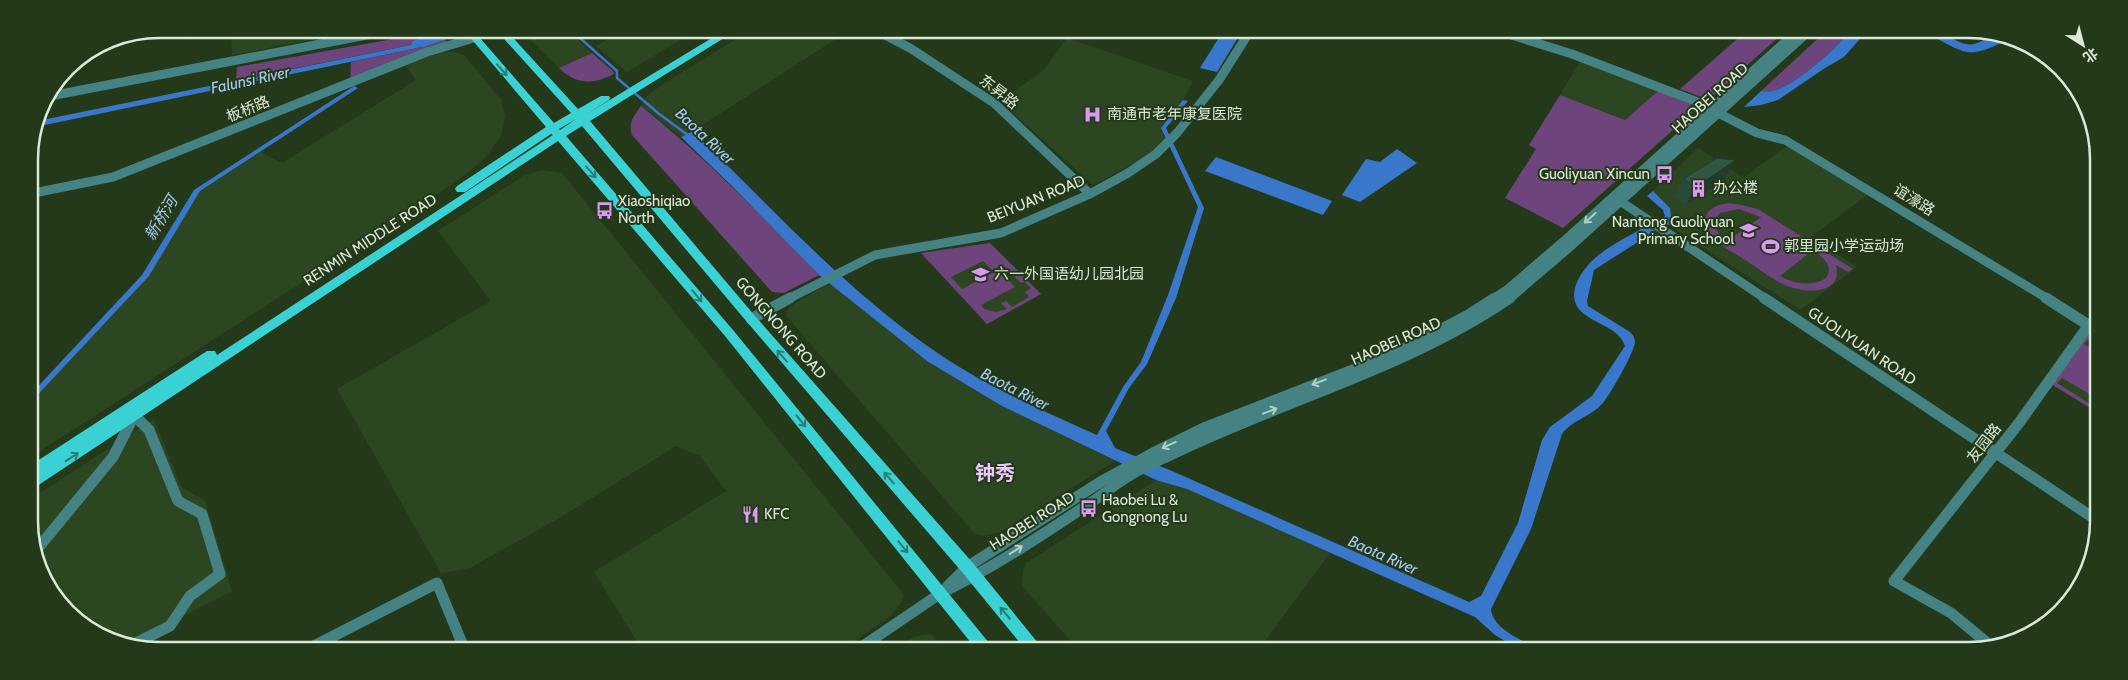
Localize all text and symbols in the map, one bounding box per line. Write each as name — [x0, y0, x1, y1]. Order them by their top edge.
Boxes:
north arrow — [2058, 20, 2108, 70]
text: 北 — [2080, 44, 2102, 67]
street label: HAOBEI ROAD — [1668, 59, 1752, 137]
water label: Falunsi River — [209, 62, 292, 98]
one-way arrow — [497, 63, 508, 76]
street label: 东昇路 — [976, 71, 1022, 113]
street label: 板桥路 — [224, 92, 272, 126]
water label: Baota River — [671, 104, 739, 169]
hospital icon: 南通市老年康复医院 — [1083, 104, 1103, 124]
place label: 南通市老年康复医院 — [1107, 105, 1242, 123]
bus stop icon: Guoliyuan Xincun — [1654, 164, 1674, 184]
one-way arrow — [586, 165, 597, 178]
place label: Guoliyuan Xincun — [1539, 165, 1650, 183]
street label: BEIYUAN ROAD — [984, 171, 1088, 227]
building icon: 办公楼 — [1689, 178, 1709, 198]
place label: 办公楼 — [1713, 179, 1758, 197]
street label: 谊濠路 — [1890, 180, 1938, 220]
water label: 新桥河 — [140, 190, 183, 243]
street label: RENMIN MIDDLE ROAD — [300, 190, 440, 290]
place label: Xiaoshiqiao North — [618, 192, 690, 227]
bus stop icon: Xiaoshiqiao North — [594, 200, 614, 220]
one-way arrow — [1583, 212, 1596, 224]
place label: Nantong Guoliyuan Primary School — [1612, 213, 1734, 248]
school or university icon: Nantong Guoliyuan Primary School — [1738, 221, 1758, 241]
sports icon: 郭里园小学运动场 — [1760, 236, 1780, 256]
place label: 郭里园小学运动场 — [1784, 237, 1904, 255]
school or university icon: 六一外国语幼儿园北园 — [970, 264, 990, 284]
place label: 六一外国语幼儿园北园 — [994, 265, 1144, 283]
street label: GONGNONG ROAD — [732, 273, 830, 383]
one-way arrow — [691, 289, 703, 302]
street label: GUOLIYUAN ROAD — [1804, 303, 1920, 389]
street label: HAOBEI ROAD — [1348, 313, 1444, 369]
one-way arrow — [776, 349, 788, 362]
water label: Baota River — [978, 364, 1053, 415]
one-way arrow — [1312, 378, 1327, 387]
one-way arrow — [1261, 406, 1277, 415]
one-way arrow — [795, 414, 806, 427]
street label: 友园路 — [1963, 420, 2005, 466]
one-way arrow — [1162, 441, 1177, 450]
one-way arrow — [64, 452, 78, 462]
district label: 钟秀 — [975, 461, 1015, 485]
one-way arrow — [884, 472, 895, 485]
street label: HAOBEI ROAD — [986, 488, 1078, 554]
place label: Haobei Lu & Gongnong Lu — [1102, 491, 1187, 526]
bus stop icon: Haobei Lu & Gongnong Lu — [1078, 499, 1098, 519]
restaurant icon: KFC — [740, 504, 760, 524]
place label: KFC — [764, 505, 789, 523]
water label: Baota River — [1345, 531, 1422, 579]
one-way arrow — [898, 540, 909, 553]
one-way arrow — [1008, 545, 1022, 555]
one-way arrow — [999, 606, 1010, 619]

